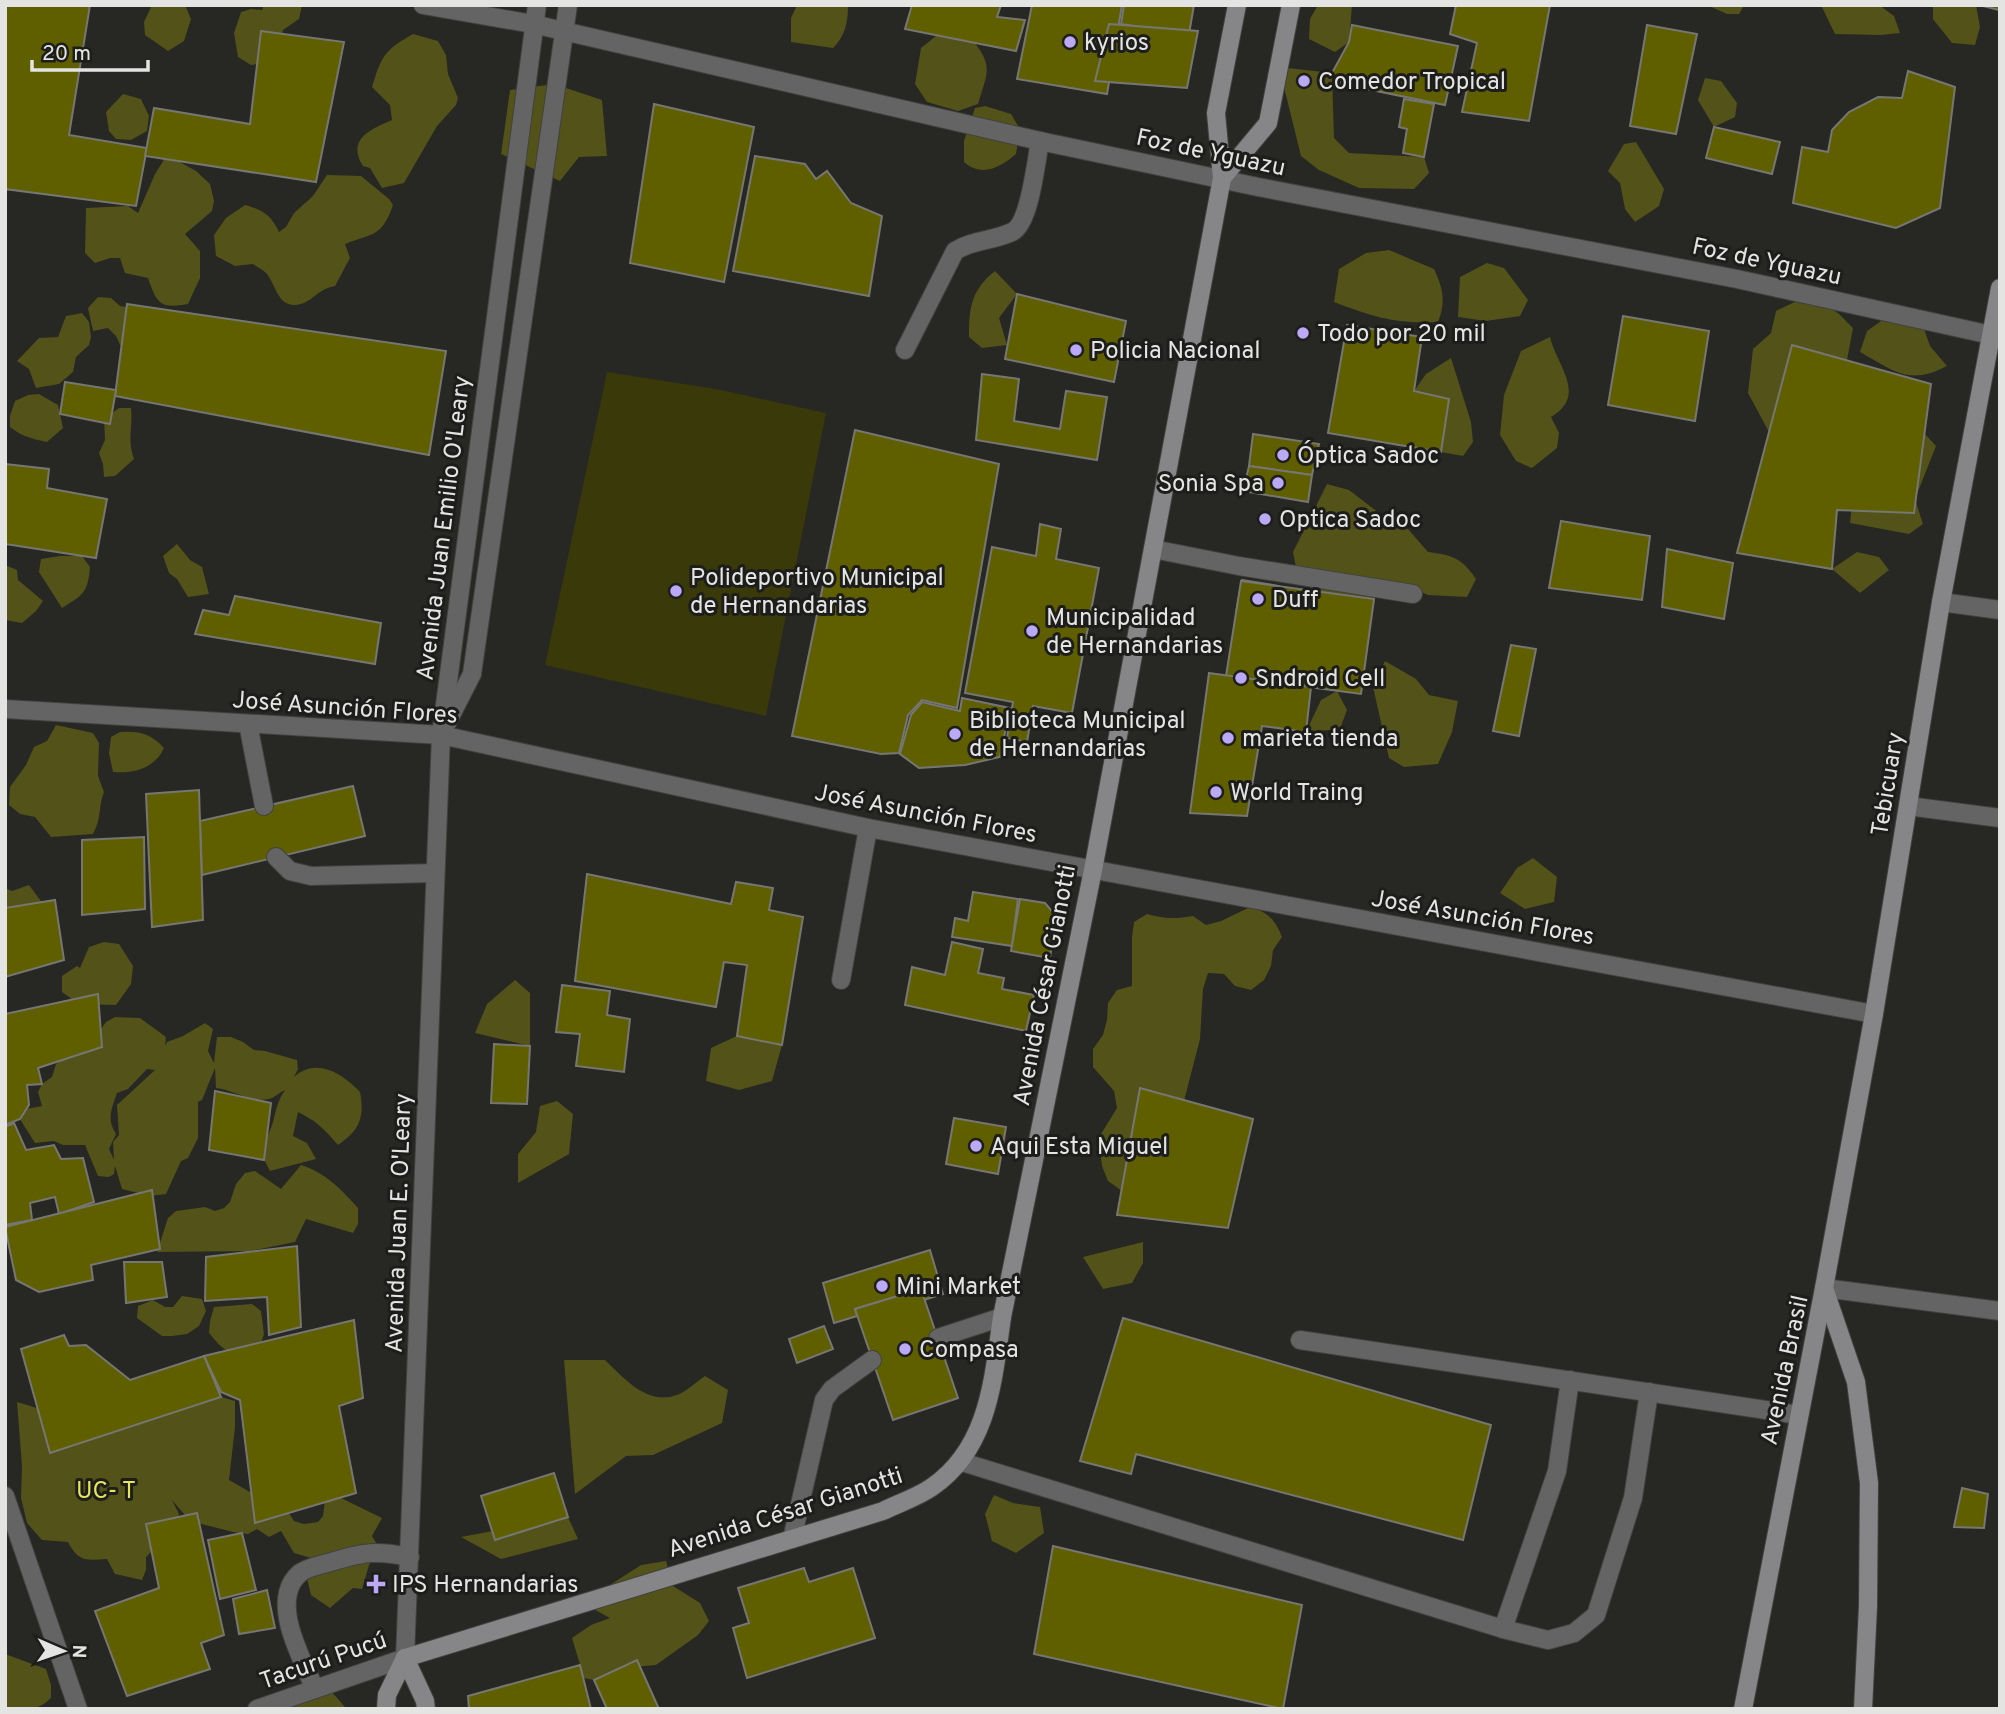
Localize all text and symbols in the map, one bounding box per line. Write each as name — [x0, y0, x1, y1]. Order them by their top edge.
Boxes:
scale bar — [32, 28, 147, 72]
place label: kyrios — [1084, 29, 1149, 59]
marker: kyrios — [1062, 34, 1078, 50]
text: 20 m — [42, 41, 91, 68]
place label: Comedor Tropical — [1318, 68, 1506, 98]
marker: Comedor Tropical — [1296, 73, 1312, 89]
street label: Foz de Yguazu — [1133, 123, 1288, 184]
street label: Foz de Yguazu — [1689, 232, 1844, 293]
place label: Todo por 20 mil — [1317, 320, 1486, 350]
marker: Todo por 20 mil — [1295, 325, 1311, 341]
place label: Policia Nacional — [1090, 337, 1261, 367]
marker: Policia Nacional — [1068, 342, 1084, 358]
street label: Avenida Juan Emilio O'Leary — [411, 374, 479, 682]
place label: Óptica Sadoc — [1297, 440, 1439, 472]
marker: Óptica Sadoc — [1275, 447, 1291, 463]
place label: Sonia Spa — [1158, 470, 1264, 500]
marker: Sonia Spa — [1270, 475, 1286, 491]
place label: Optica Sadoc — [1279, 506, 1421, 536]
marker: Optica Sadoc — [1257, 511, 1273, 527]
place label: Polideportivo Municipal de Hernandarias — [690, 564, 944, 622]
marker: Polideportivo Municipal de Hernandarias — [668, 583, 684, 599]
place label: Duff — [1272, 586, 1318, 616]
marker: Duff — [1250, 591, 1266, 607]
place label: Municipalidad de Hernandarias — [1046, 604, 1223, 662]
marker: Municipalidad de Hernandarias — [1024, 623, 1040, 639]
place label: Sndroid Cell — [1255, 665, 1385, 695]
marker: Sndroid Cell — [1233, 670, 1249, 686]
street label: José Asunción Flores — [231, 686, 459, 732]
place label: Biblioteca Municipal de Hernandarias — [969, 707, 1186, 765]
place label: marieta tienda — [1242, 725, 1398, 755]
marker: Biblioteca Municipal de Hernandarias — [947, 726, 963, 742]
marker: marieta tienda — [1220, 730, 1236, 746]
street label: Tebicuary — [1866, 730, 1912, 838]
street label: José Asunción Flores — [812, 779, 1039, 851]
place label: World Traing — [1230, 779, 1363, 809]
marker: World Traing — [1208, 784, 1224, 800]
street label: Avenida César Gianotti — [1008, 862, 1084, 1109]
street label: José Asunción Flores — [1369, 885, 1597, 953]
street label: Avenida Juan E. O'Leary — [380, 1093, 420, 1354]
place label: Aqui Esta Miguel — [990, 1133, 1168, 1163]
marker: Aqui Esta Miguel — [968, 1138, 984, 1154]
place label: Mini Market — [896, 1273, 1021, 1303]
marker: Mini Market — [874, 1278, 890, 1294]
street label: Avenida Brasil — [1755, 1293, 1816, 1448]
place label: Compasa — [919, 1336, 1019, 1366]
marker: Compasa — [897, 1341, 913, 1357]
street label: Avenida César Gianotti — [664, 1462, 907, 1566]
park label: UC- T — [76, 1477, 136, 1507]
place label: IPS Hernandarias — [392, 1571, 579, 1601]
marker: IPS Hernandarias — [366, 1574, 386, 1594]
north arrow — [28, 1616, 98, 1686]
street label: Tacurú Pucú — [256, 1626, 391, 1698]
text: N — [66, 1644, 90, 1659]

